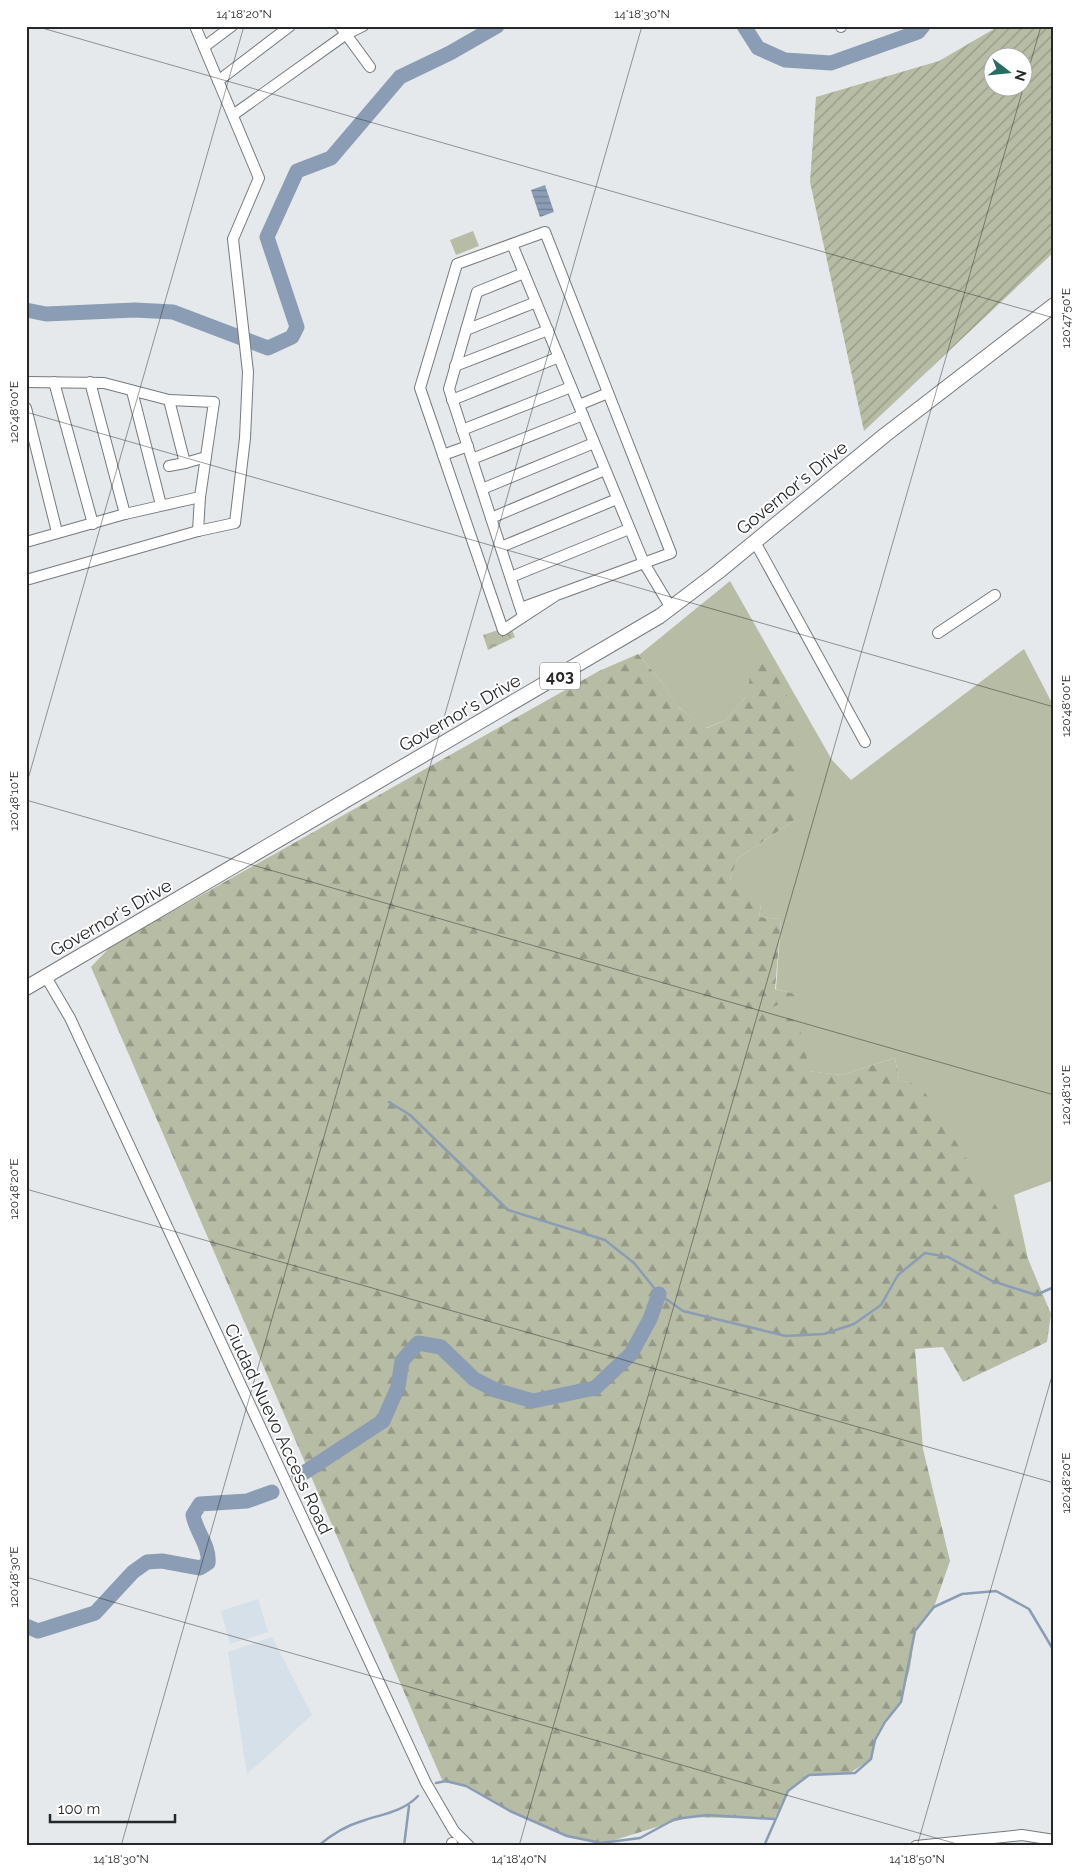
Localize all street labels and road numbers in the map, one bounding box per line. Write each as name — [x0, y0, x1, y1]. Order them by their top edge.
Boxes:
street label: Governor's Drive — [732, 436, 852, 539]
road number: 403 — [540, 662, 580, 689]
street label: Governor's Drive — [395, 669, 525, 756]
street label: Governor's Drive — [46, 874, 176, 961]
street label: Ciudad Nuevo Access Road — [220, 1320, 337, 1537]

